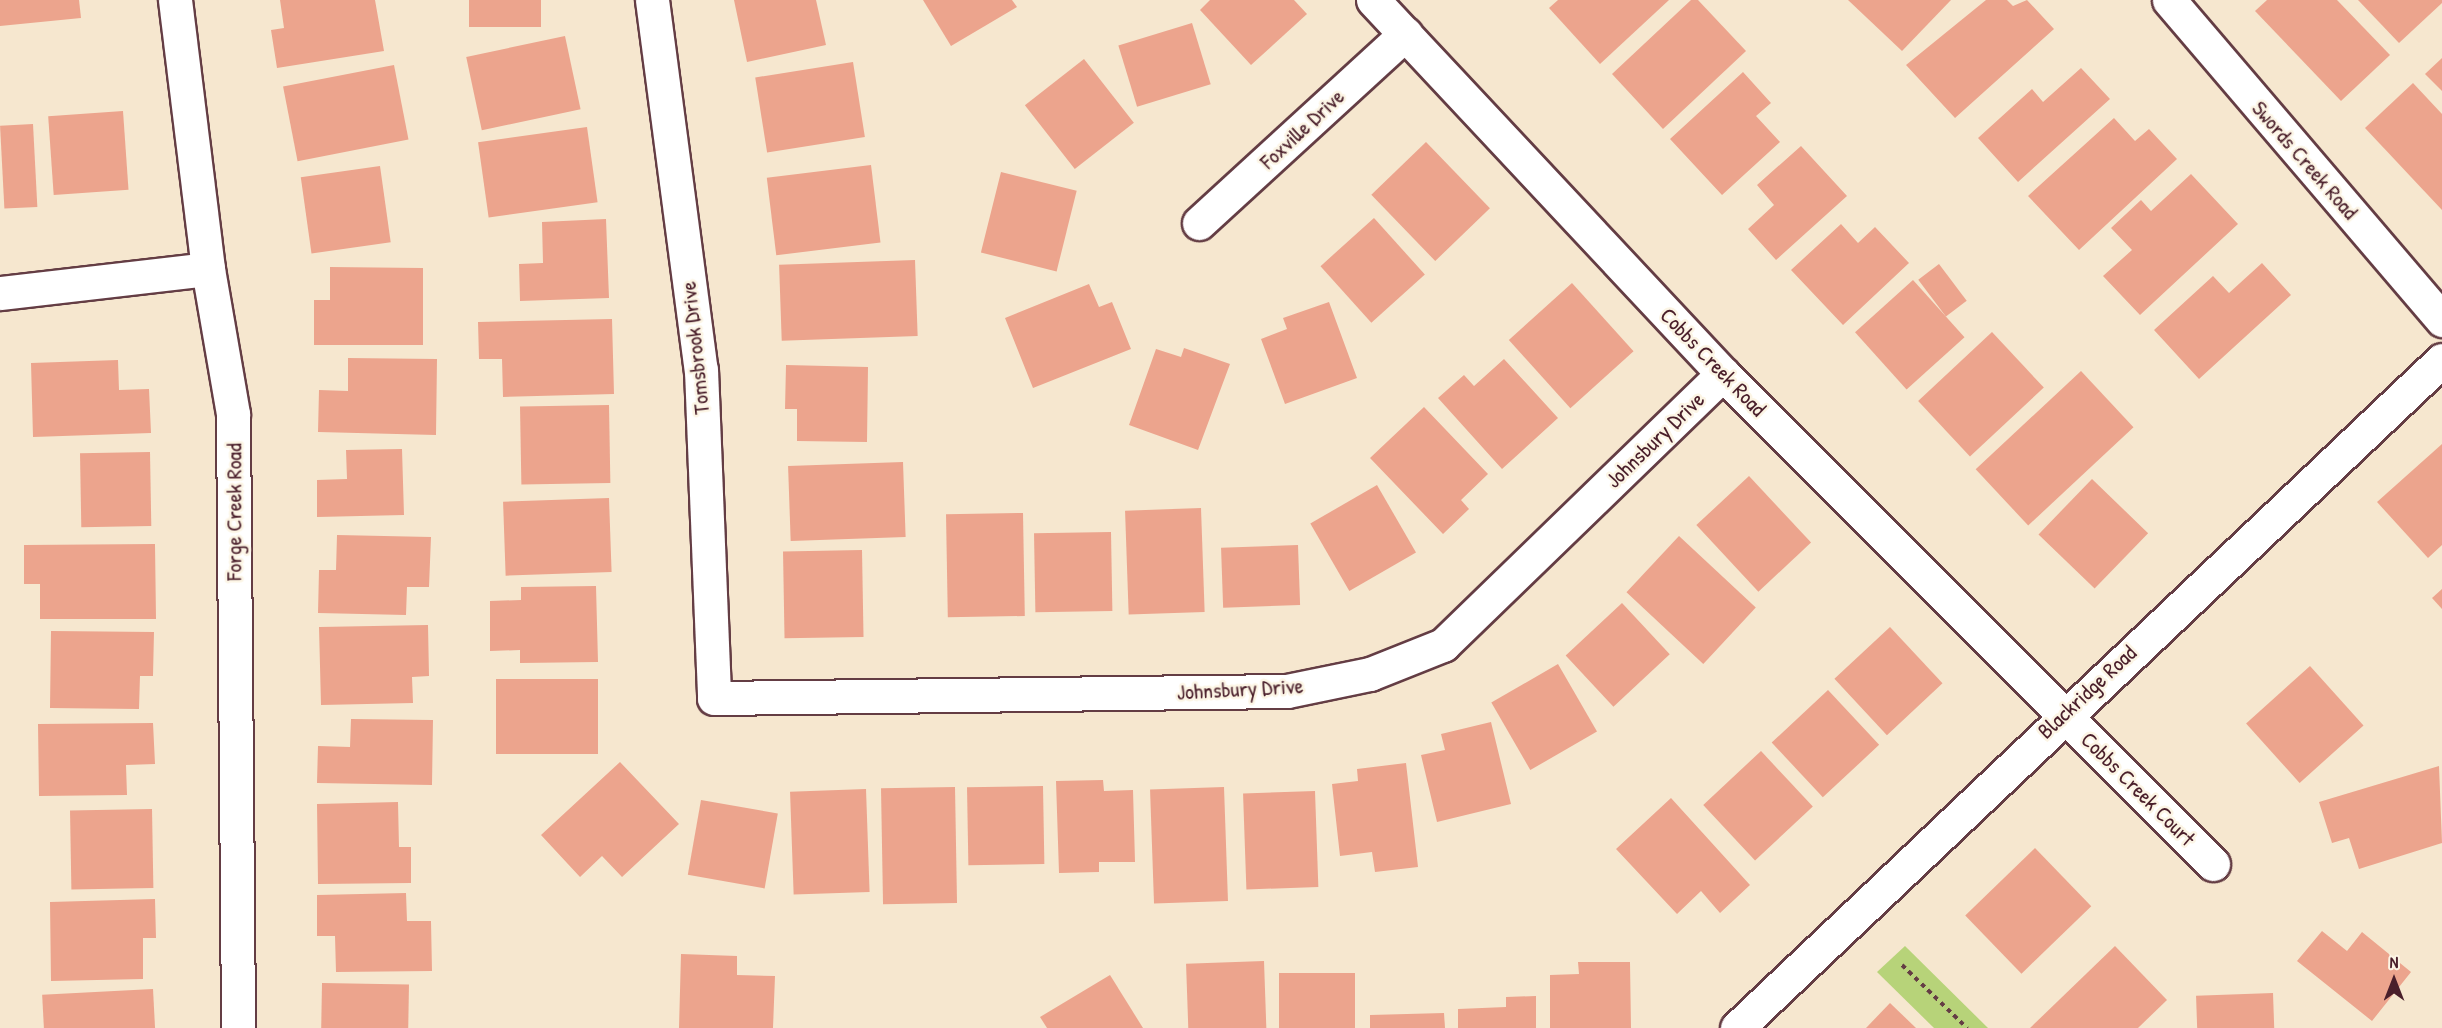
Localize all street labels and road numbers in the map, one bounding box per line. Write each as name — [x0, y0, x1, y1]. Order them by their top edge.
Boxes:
street label: Foxville Drive — [1254, 83, 1350, 175]
street label: Swords Creek Road — [2246, 95, 2364, 225]
street label: Tomsbrook Drive — [675, 280, 715, 416]
street label: Cobbs Creek Road — [1655, 302, 1771, 422]
street label: Johnsbury Drive — [1600, 386, 1710, 494]
street label: Forge Creek Road — [221, 443, 247, 581]
street label: Blackridge Road — [2032, 640, 2142, 744]
street label: Johnsbury Drive — [1176, 673, 1304, 705]
street label: Cobbs Creek Court — [2075, 726, 2201, 852]

